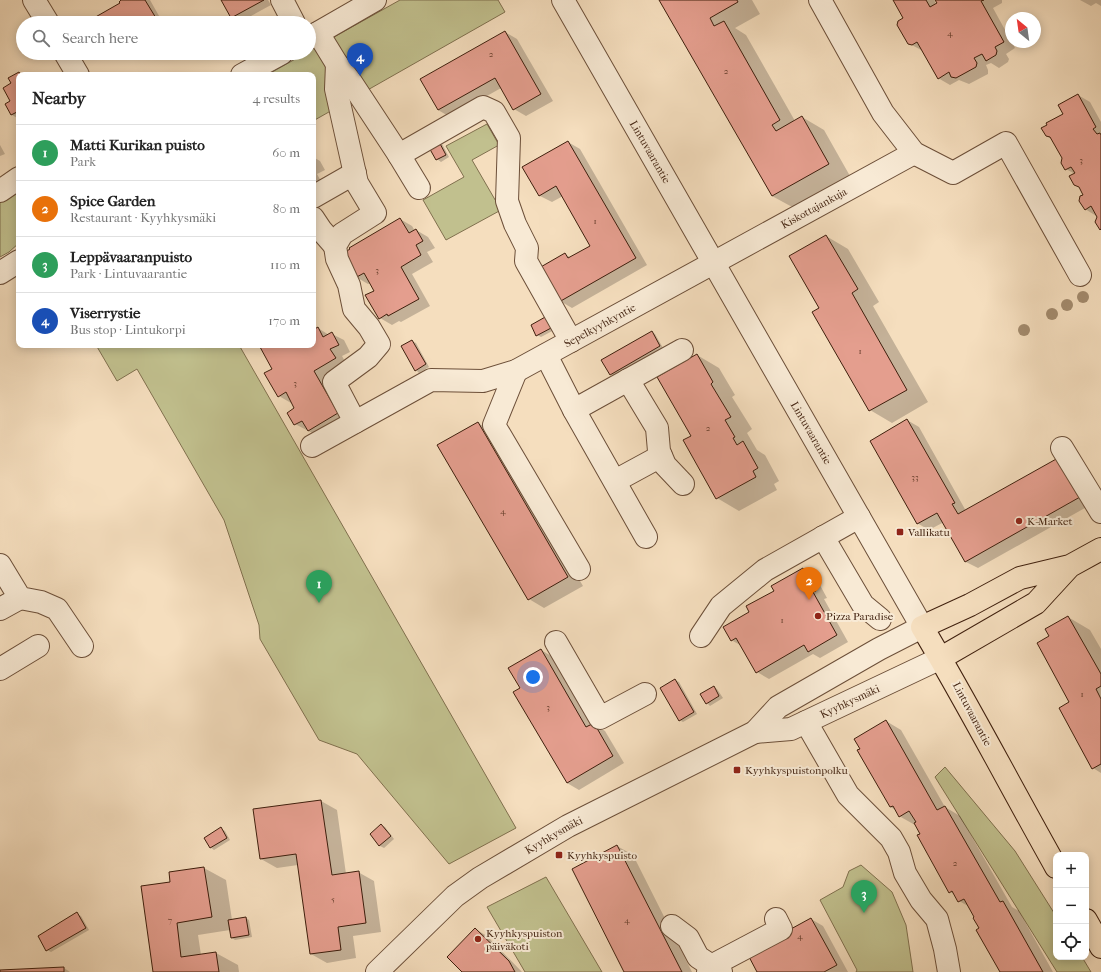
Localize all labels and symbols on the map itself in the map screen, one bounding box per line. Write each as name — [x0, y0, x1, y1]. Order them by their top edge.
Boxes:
north arrow — [1005, 12, 1041, 48]
house number: 4 — [947, 28, 953, 38]
pin: 4 — [347, 43, 373, 76]
house number: 2 — [489, 49, 494, 59]
house number: 2 — [724, 66, 729, 76]
street label: Lintuvaarantie — [627, 118, 674, 186]
house number: 3 — [1079, 155, 1083, 165]
street label: Kiskottajankuja — [778, 184, 850, 231]
house number: 1 — [593, 216, 597, 226]
house number: 3 — [375, 265, 379, 275]
street label: Sepelkyyhkyntie — [562, 300, 638, 350]
house number: 1 — [858, 346, 862, 356]
house number: 3 — [293, 378, 297, 388]
street label: Lintuvaarantie — [788, 399, 835, 467]
house number: 2 — [706, 423, 711, 433]
house number: 33 — [911, 472, 919, 482]
house number: 4 — [500, 506, 506, 516]
place label: K-Market — [1027, 515, 1073, 528]
marker: K-Market — [1014, 516, 1024, 526]
place label: Vallikatu — [907, 526, 951, 539]
marker: Vallikatu — [895, 527, 905, 537]
pin: 2 — [796, 567, 822, 600]
pin: 1 — [306, 570, 332, 603]
place label: Pizza Paradise — [826, 610, 894, 623]
marker: Pizza Paradise — [813, 611, 823, 621]
house number: 1 — [780, 615, 784, 625]
your location — [523, 667, 543, 687]
street label: Lintuvaarantie — [950, 680, 995, 749]
street label: Kyyhkysmäki — [818, 681, 882, 721]
house number: 1 — [1080, 689, 1084, 699]
house number: 3 — [546, 702, 550, 712]
place label: Kyyhkyspuistonpolku — [745, 764, 848, 777]
marker: Kyyhkyspuistonpolku — [732, 765, 742, 775]
street label: Kyyhkysmäki — [522, 813, 585, 857]
place label: Kyyhkyspuisto — [567, 849, 637, 862]
marker: Kyyhkyspuisto — [554, 850, 564, 860]
house number: 2 — [953, 858, 958, 868]
pin: 3 — [851, 880, 877, 913]
house number: 5 — [331, 894, 335, 904]
house number: 7 — [168, 915, 173, 925]
house number: 4 — [624, 915, 630, 925]
place label: Kyyhkyspuiston päiväkoti — [485, 927, 563, 953]
house number: 4 — [797, 931, 803, 941]
marker: Kyyhkyspuiston päiväkoti — [473, 934, 483, 944]

